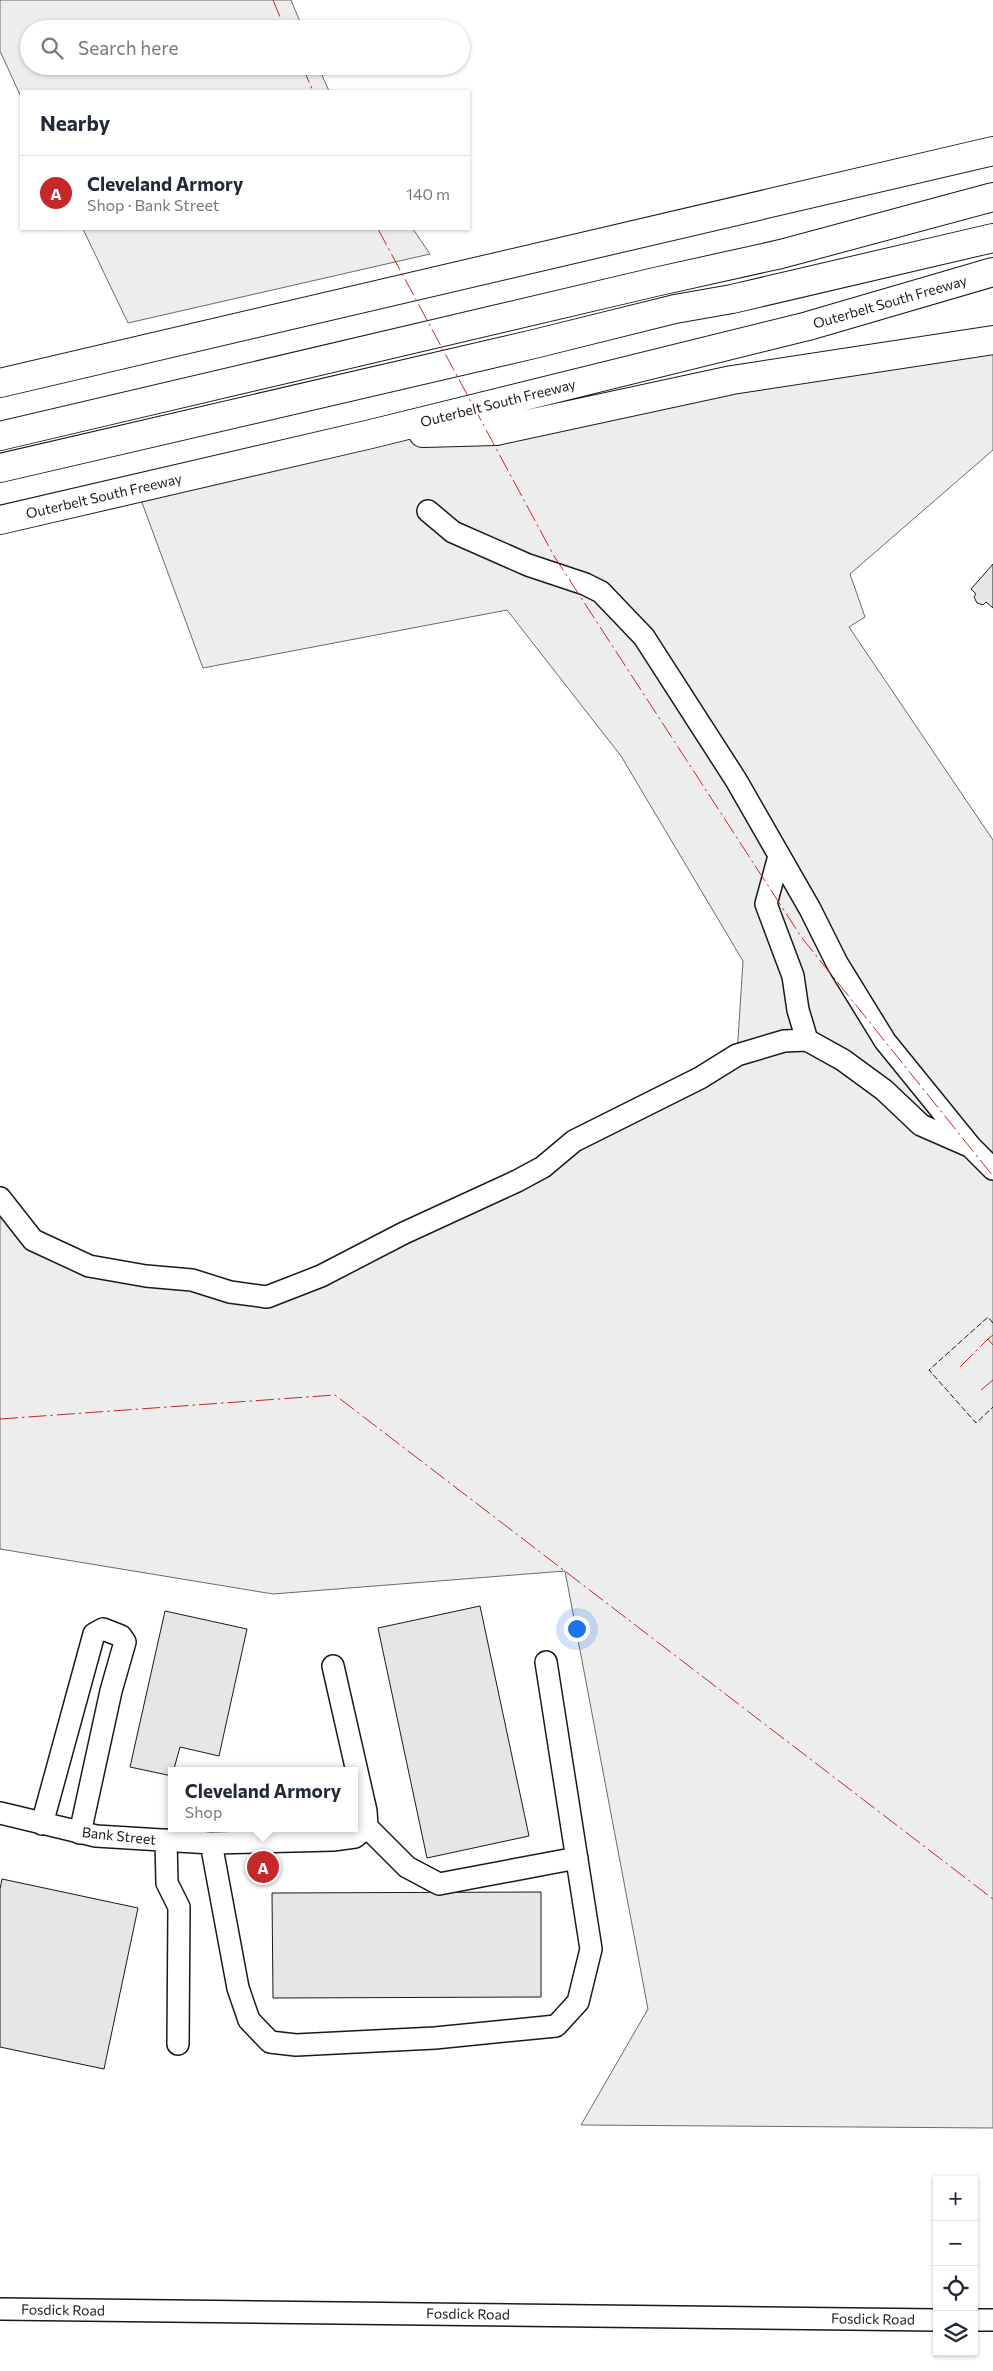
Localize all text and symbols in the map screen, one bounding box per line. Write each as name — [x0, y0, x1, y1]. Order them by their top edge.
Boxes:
search box — [20, 20, 470, 75]
icon: search — [38, 34, 66, 62]
text: Search here — [78, 36, 178, 59]
text: Nearby — [40, 110, 110, 135]
text: Cleveland Armory — [87, 172, 243, 195]
text: A — [50, 184, 62, 203]
text: 140 m — [406, 184, 450, 203]
text: Shop · Bank Street — [87, 195, 219, 214]
street label: Outerbelt South Freeway — [811, 271, 969, 332]
street label: Outerbelt South Freeway — [418, 375, 577, 430]
street label: Outerbelt South Freeway — [24, 469, 184, 522]
your location — [564, 1616, 590, 1642]
popup — [168, 1767, 358, 1832]
text: Cleveland Armory — [185, 1779, 341, 1802]
text: Shop — [185, 1802, 222, 1821]
street label: Bank Street — [81, 1823, 157, 1848]
pin: A — [247, 1848, 279, 1886]
map controls — [933, 2176, 978, 2356]
button: + — [933, 2176, 978, 2221]
button: − — [933, 2221, 978, 2266]
button: locate — [933, 2266, 978, 2311]
street label: Fosdick Road — [21, 2300, 105, 2319]
street label: Fosdick Road — [426, 2304, 510, 2323]
street label: Fosdick Road — [831, 2309, 915, 2328]
button: layers — [933, 2311, 978, 2356]

